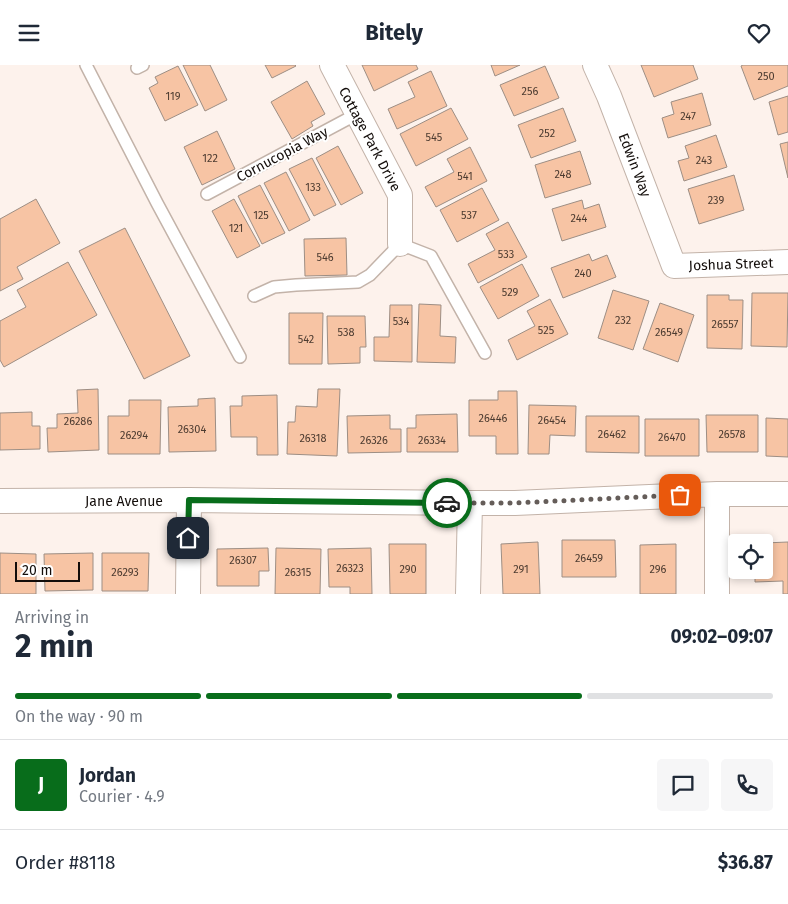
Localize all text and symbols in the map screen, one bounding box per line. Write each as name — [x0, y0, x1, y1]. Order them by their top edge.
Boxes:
icon: menu — [15, 19, 43, 47]
text: Bitely — [365, 19, 423, 46]
icon: heart — [745, 19, 773, 47]
house number: 250 — [757, 70, 775, 83]
street label: Cottage Park Drive — [335, 84, 404, 194]
house number: 256 — [522, 85, 539, 98]
house number: 119 — [165, 90, 181, 103]
house number: 247 — [680, 110, 696, 123]
street label: Cornucopia Way — [234, 123, 331, 186]
house number: 252 — [539, 127, 555, 140]
house number: 545 — [426, 131, 443, 144]
street label: Edwin Way — [615, 131, 654, 200]
house number: 122 — [202, 152, 218, 165]
house number: 243 — [696, 154, 712, 167]
house number: 248 — [554, 168, 572, 181]
house number: 541 — [457, 170, 473, 183]
house number: 133 — [305, 181, 321, 194]
house number: 239 — [708, 194, 724, 207]
house number: 125 — [253, 209, 269, 222]
house number: 537 — [461, 209, 477, 222]
house number: 244 — [571, 212, 588, 225]
house number: 121 — [229, 222, 243, 235]
house number: 533 — [498, 248, 514, 261]
house number: 546 — [316, 251, 334, 264]
street label: Joshua Street — [688, 254, 775, 274]
house number: 240 — [574, 267, 592, 280]
house number: 529 — [502, 286, 518, 299]
house number: 232 — [615, 314, 631, 327]
house number: 534 — [393, 315, 410, 328]
house number: 26557 — [712, 318, 739, 331]
house number: 525 — [538, 324, 555, 337]
house number: 538 — [338, 326, 354, 339]
house number: 26549 — [655, 326, 683, 339]
house number: 542 — [298, 333, 314, 346]
house number: 26446 — [479, 412, 508, 425]
house number: 26454 — [538, 414, 566, 427]
house number: 26286 — [64, 415, 92, 428]
house number: 26304 — [178, 423, 206, 436]
house number: 26462 — [598, 428, 626, 441]
house number: 26578 — [718, 428, 746, 441]
house number: 26294 — [120, 429, 148, 442]
house number: 26470 — [658, 431, 686, 444]
house number: 26318 — [299, 432, 327, 445]
house number: 26326 — [360, 434, 388, 447]
house number: 26334 — [418, 434, 446, 447]
pin — [659, 474, 701, 516]
courier — [422, 478, 472, 528]
icon: bag — [666, 481, 694, 509]
icon: car — [433, 489, 461, 517]
street label: Jane Avenue — [85, 493, 163, 510]
pin — [167, 517, 209, 559]
icon: home — [174, 524, 202, 552]
map controls — [728, 534, 773, 579]
button: locate — [728, 534, 773, 579]
house number: 26459 — [575, 552, 603, 565]
house number: 26307 — [229, 554, 257, 567]
scale bar — [15, 559, 80, 582]
text: 20 m — [22, 562, 52, 579]
house number: 26323 — [336, 562, 364, 575]
house number: 290 — [399, 563, 417, 576]
house number: 291 — [513, 563, 529, 576]
house number: 296 — [650, 563, 667, 576]
house number: 26293 — [111, 566, 139, 579]
house number: 26315 — [285, 566, 312, 579]
text: Arriving in — [15, 608, 89, 627]
text: 09:02–09:07 — [671, 625, 773, 648]
text: 2 min — [15, 627, 94, 665]
text: On the way · 90 m — [15, 707, 143, 726]
button: chat — [657, 759, 709, 811]
button: phone — [721, 759, 773, 811]
text: Jordan — [79, 764, 136, 787]
text: J — [38, 773, 44, 796]
text: Courier · 4.9 — [79, 787, 165, 806]
text: Order #8118 — [15, 851, 115, 874]
text: $36.87 — [718, 851, 773, 874]

